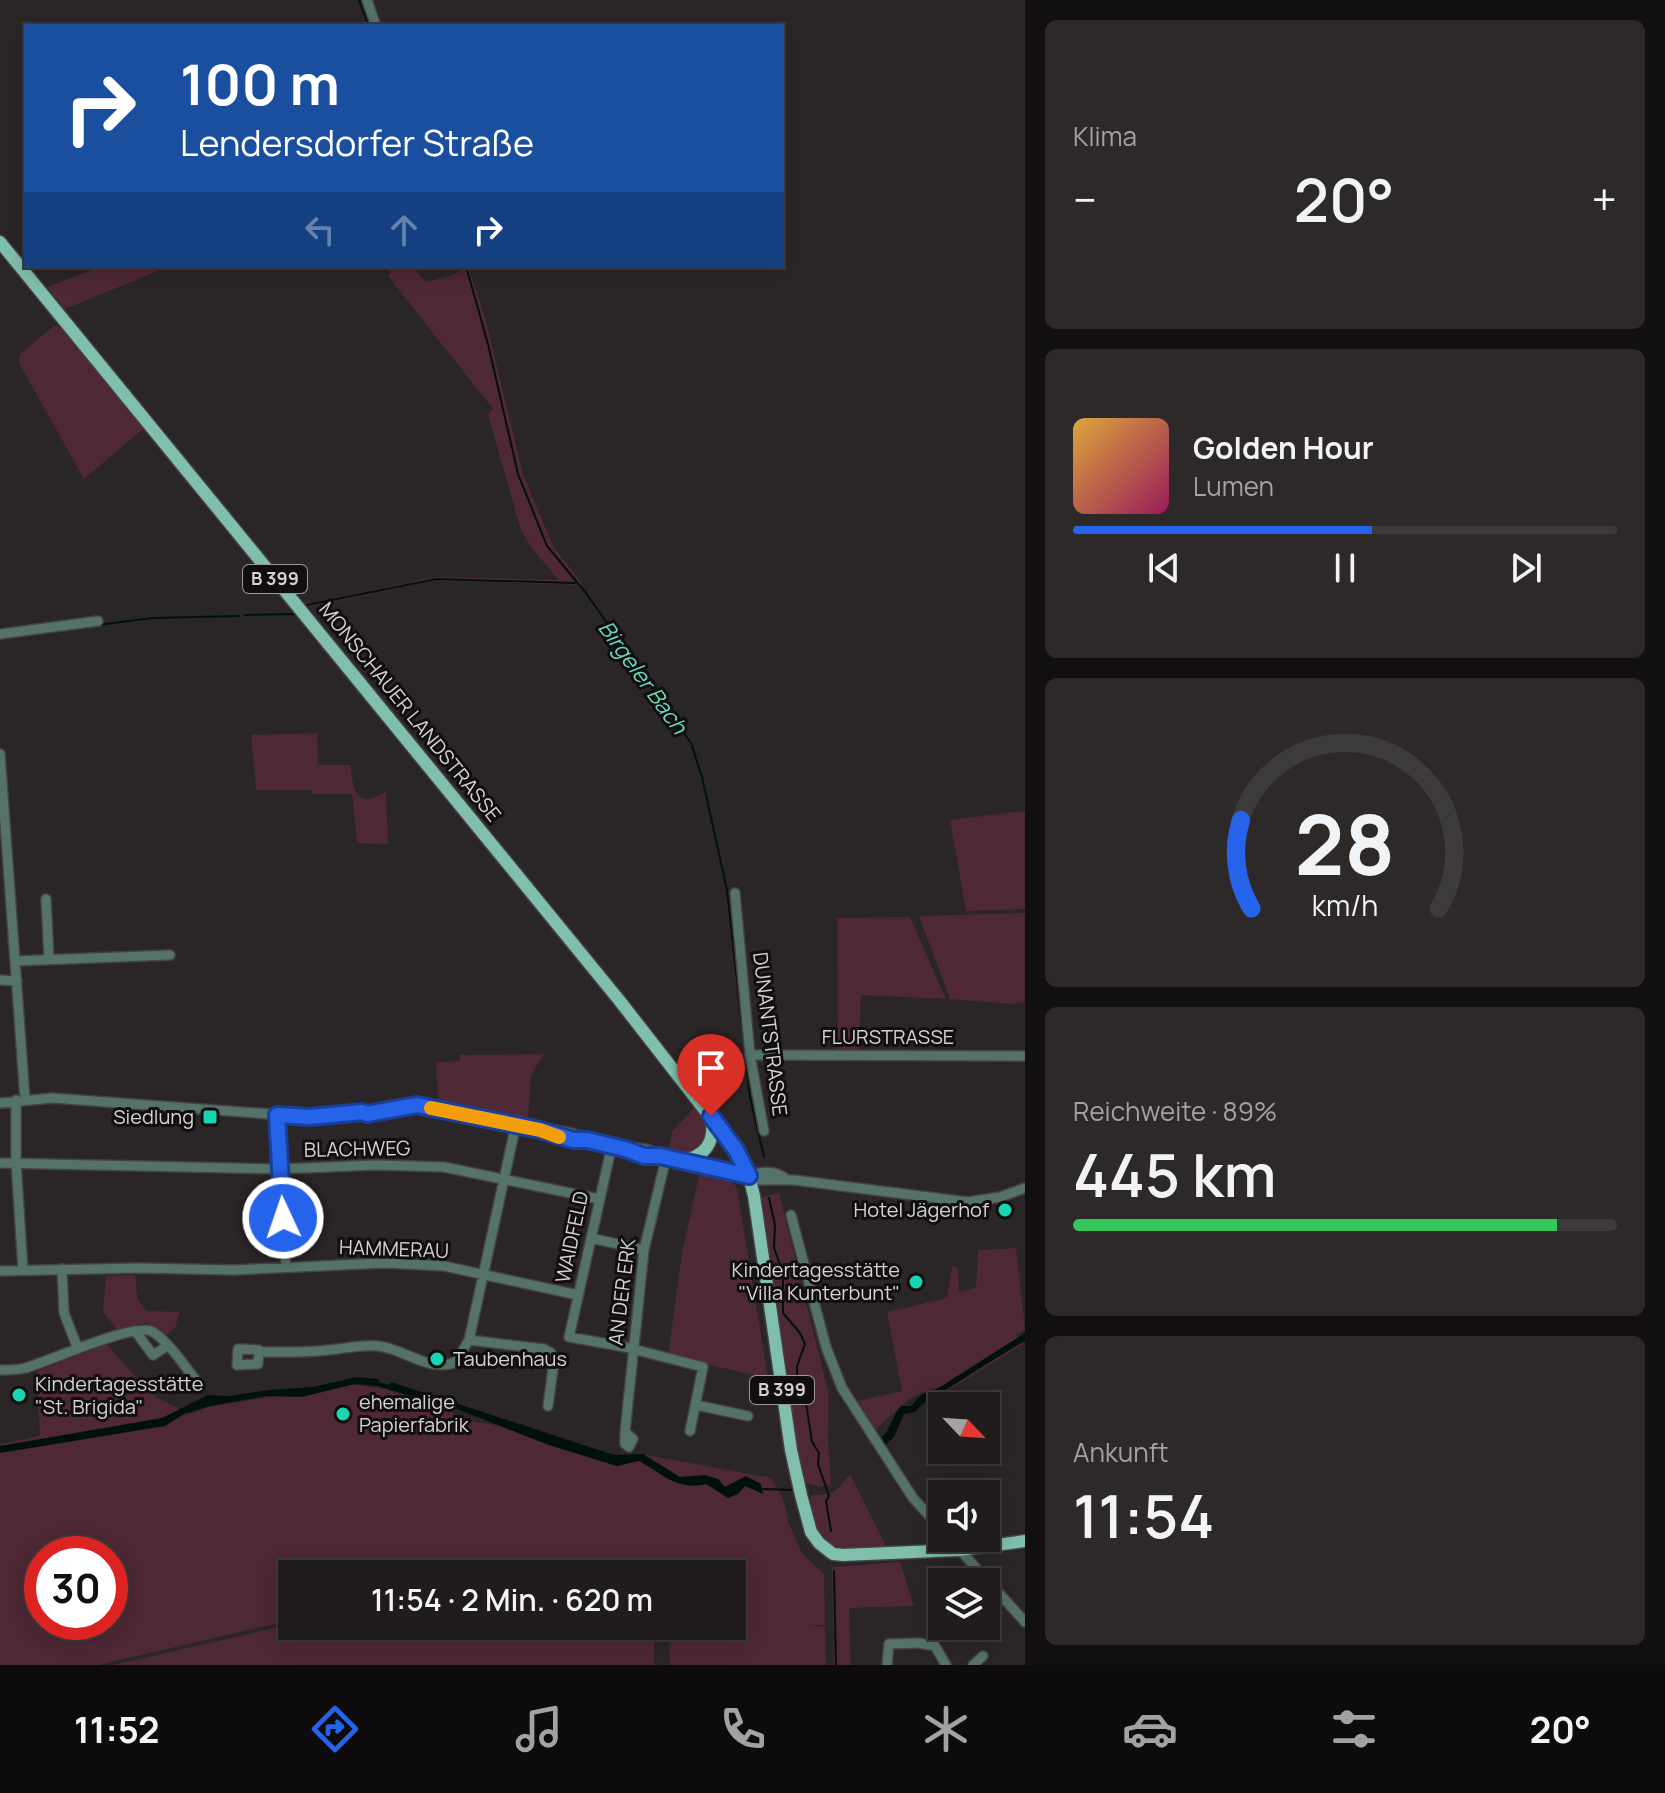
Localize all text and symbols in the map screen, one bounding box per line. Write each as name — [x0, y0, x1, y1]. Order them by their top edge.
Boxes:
text: 100 m — [180, 45, 340, 122]
icon: right — [48, 56, 152, 160]
text: Lendersdorfer Straße — [180, 118, 534, 167]
text: Klima — [1073, 118, 1137, 154]
text: 20° — [1294, 158, 1395, 240]
text: − — [1073, 169, 1097, 229]
text: + — [1592, 169, 1617, 229]
icon: left — [298, 208, 342, 252]
icon: ahead — [382, 208, 426, 252]
icon: right — [466, 208, 510, 252]
text: Golden Hour — [1193, 427, 1374, 468]
text: Lumen — [1193, 468, 1274, 504]
icon: previous — [1142, 546, 1186, 590]
icon: pause — [1323, 546, 1367, 590]
icon: next — [1504, 546, 1548, 590]
road number: B 399 — [243, 565, 307, 593]
street label: MONSCHAUER LANDSTRASSE — [313, 596, 507, 827]
water label: Birgeler Bach — [592, 614, 695, 740]
text: 28 — [1295, 785, 1395, 899]
text: km/h — [1312, 886, 1378, 925]
street label: DUNANTSTRASSE — [747, 950, 794, 1117]
street label: FLURSTRASSE — [822, 1023, 954, 1050]
pin — [677, 1034, 745, 1116]
icon: arrive — [689, 1046, 733, 1090]
text: Reichweite · 89% — [1073, 1093, 1277, 1129]
place label: Siedlung — [113, 1103, 194, 1130]
marker: Siedlung — [201, 1108, 219, 1126]
text: 445 km — [1073, 1133, 1276, 1215]
street label: BLACHWEG — [304, 1134, 410, 1163]
position arrow — [241, 1176, 325, 1260]
street label: WAIDFELD — [549, 1189, 594, 1285]
place label: Hotel Jägerhof — [854, 1196, 989, 1223]
marker: Hotel Jägerhof — [996, 1201, 1014, 1219]
street label: HAMMERAU — [338, 1233, 450, 1264]
street label: AN DER ERK — [602, 1237, 641, 1347]
place label: Kindertagesstätte "Villa Kunterbunt" — [732, 1256, 900, 1306]
marker: Kindertagesstätte "Villa Kunterbunt" — [907, 1273, 925, 1291]
place label: Taubenhaus — [453, 1345, 567, 1372]
marker: Taubenhaus — [428, 1350, 446, 1368]
place label: Kindertagesstätte "St. Brigida" — [35, 1370, 203, 1420]
road number: B 399 — [750, 1376, 814, 1404]
marker: Kindertagesstätte "St. Brigida" — [10, 1386, 28, 1404]
place label: ehemalige Papierfabrik — [359, 1388, 470, 1438]
north arrow — [928, 1392, 1000, 1464]
map controls — [928, 1392, 1000, 1640]
marker: ehemalige Papierfabrik — [334, 1405, 352, 1423]
text: Ankunft — [1073, 1434, 1168, 1470]
text: 11:54 — [1073, 1474, 1214, 1556]
button: sound — [928, 1480, 1000, 1552]
speed limit sign: 30 — [24, 1536, 128, 1640]
button: layers — [928, 1568, 1000, 1640]
text: 11:54 · 2 Min. · 620 m — [371, 1579, 653, 1620]
icon: directions — [307, 1701, 363, 1757]
icon: music — [511, 1701, 567, 1757]
icon: phone — [715, 1701, 771, 1757]
icon: climate — [918, 1701, 974, 1757]
icon: car — [1122, 1701, 1178, 1757]
icon: filters — [1326, 1701, 1382, 1757]
text: 11:52 — [74, 1705, 159, 1754]
text: 20° — [1530, 1705, 1591, 1754]

